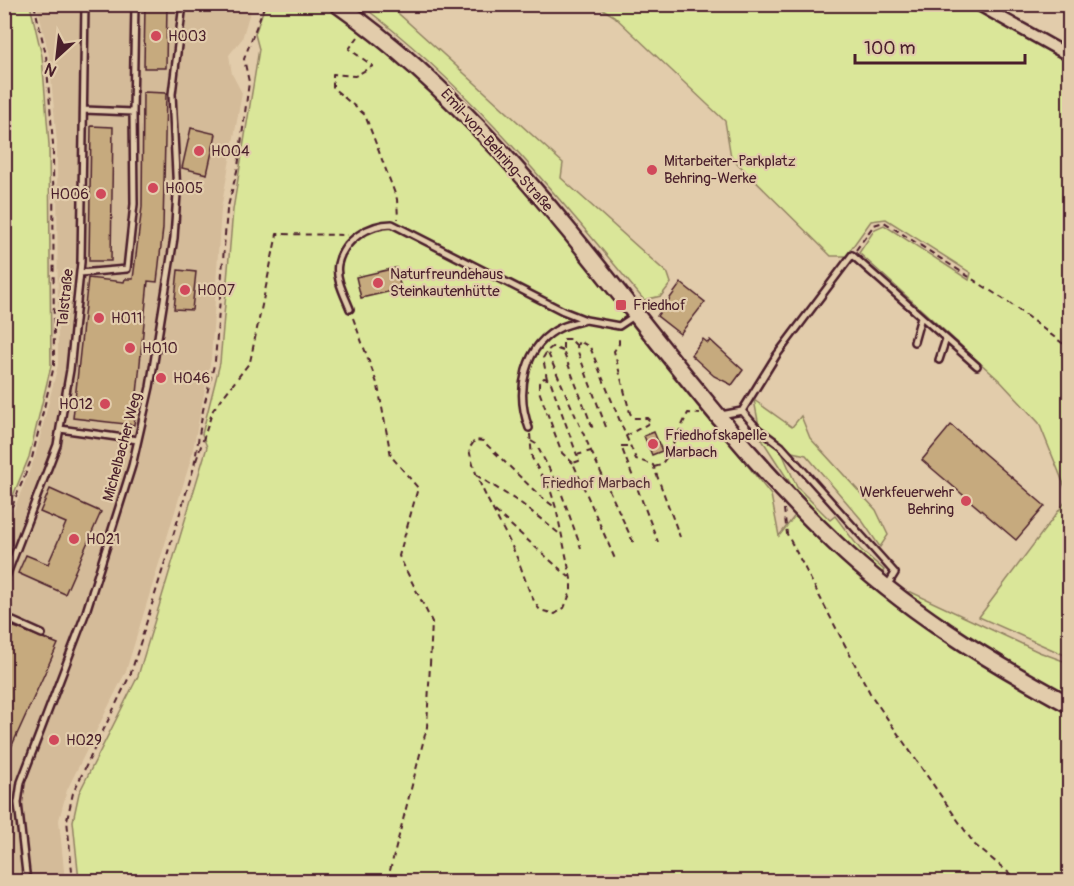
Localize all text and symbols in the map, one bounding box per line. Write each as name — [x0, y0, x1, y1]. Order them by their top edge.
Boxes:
north arrow — [27, 27, 87, 87]
place label: H003 — [168, 27, 206, 46]
scale bar — [855, 27, 1024, 65]
marker: H003 — [149, 29, 163, 43]
text: 100 m — [864, 37, 916, 60]
text: N — [41, 58, 60, 81]
street label: Emil-von-Behring-Straße — [436, 85, 557, 216]
place label: H004 — [211, 142, 250, 161]
marker: H004 — [192, 144, 206, 158]
place label: Mitarbeiter-Parkplatz Behring-Werke — [664, 152, 796, 188]
marker: Mitarbeiter-Parkplatz Behring-Werke — [645, 163, 659, 177]
place label: H005 — [165, 179, 203, 198]
marker: H005 — [146, 181, 160, 195]
place label: H006 — [50, 185, 89, 204]
marker: H006 — [94, 187, 108, 201]
place label: Naturfreundehaus Steinkautenhütte — [390, 265, 503, 301]
street label: Talstraße — [53, 267, 78, 328]
marker: Naturfreundehaus Steinkautenhütte — [371, 276, 385, 290]
place label: H007 — [197, 281, 235, 300]
marker: H007 — [178, 283, 192, 297]
place label: Friedhof — [633, 296, 686, 315]
marker: Friedhof — [614, 298, 628, 312]
place label: H011 — [111, 309, 142, 328]
marker: H011 — [92, 311, 106, 325]
place label: H010 — [142, 339, 178, 358]
marker: H010 — [123, 341, 137, 355]
place label: H046 — [173, 369, 210, 388]
marker: H046 — [154, 371, 168, 385]
street label: Michelbacher Weg — [99, 391, 146, 504]
place label: H012 — [59, 395, 93, 414]
marker: H012 — [98, 397, 112, 411]
place label: Friedhofskapelle Marbach — [665, 426, 768, 462]
marker: Friedhofskapelle Marbach — [646, 437, 660, 451]
park label: Friedhof Marbach — [542, 474, 650, 493]
place label: Werkfeuerwehr Behring — [859, 483, 955, 519]
marker: Werkfeuerwehr Behring — [959, 494, 973, 508]
place label: H021 — [86, 530, 120, 549]
marker: H021 — [67, 532, 81, 546]
place label: H029 — [66, 731, 102, 750]
marker: H029 — [47, 733, 61, 747]

